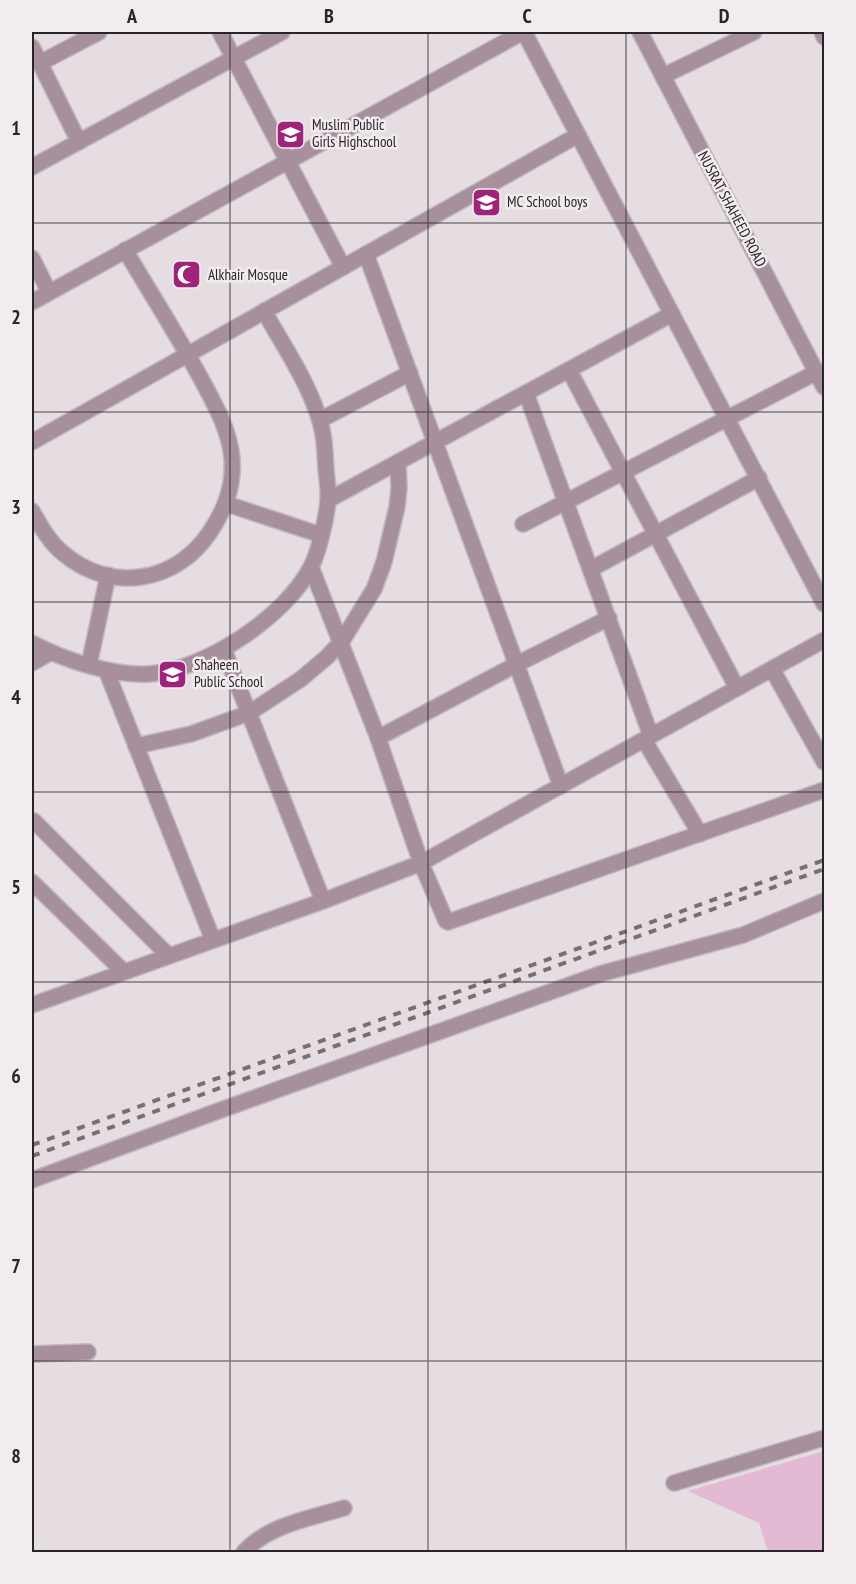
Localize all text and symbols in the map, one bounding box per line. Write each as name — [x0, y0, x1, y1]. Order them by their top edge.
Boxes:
text: A — [126, 3, 138, 29]
text: B — [324, 3, 334, 29]
text: C — [522, 3, 532, 29]
text: D — [719, 3, 730, 29]
text: 1 — [11, 115, 21, 141]
place label: Muslim Public Girls Highschool — [312, 115, 397, 151]
school or university icon: Muslim Public Girls Highschool — [275, 118, 307, 150]
street label: NUSRAT SHAHEED ROAD — [694, 148, 771, 270]
school or university icon: MC School boys — [470, 186, 502, 218]
place label: MC School boys — [507, 192, 588, 211]
mosque icon: Alkhair Mosque — [171, 259, 203, 291]
place label: Alkhair Mosque — [208, 265, 288, 284]
text: 2 — [11, 304, 21, 330]
text: 3 — [11, 494, 21, 520]
place label: Shaheen Public School — [194, 655, 264, 691]
school or university icon: Shaheen Public School — [157, 658, 189, 690]
text: 4 — [11, 684, 21, 710]
text: 5 — [11, 874, 21, 900]
text: 6 — [11, 1063, 21, 1089]
text: 7 — [11, 1253, 21, 1279]
text: 8 — [11, 1443, 21, 1469]

